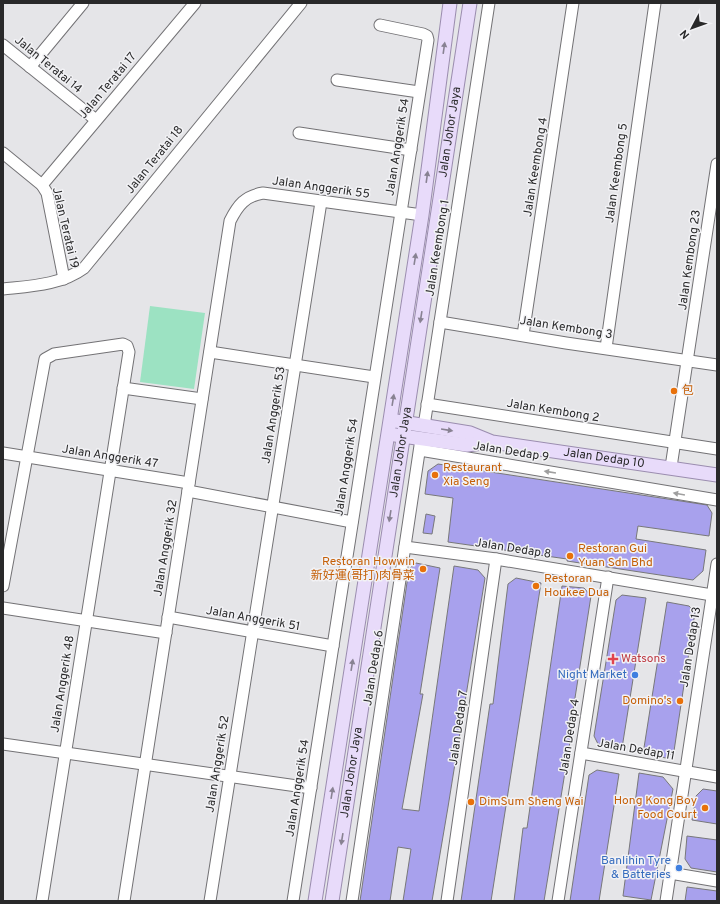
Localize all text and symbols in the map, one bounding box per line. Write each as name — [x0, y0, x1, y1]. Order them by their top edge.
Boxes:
north arrow — [672, 8, 712, 48]
text: N — [677, 26, 693, 41]
street label: Jalan Teratai 14 — [11, 33, 85, 97]
one-way arrow — [441, 42, 447, 54]
street label: Jalan Teratai 17 — [76, 49, 140, 123]
street label: Jalan Johor Jaya — [435, 85, 465, 179]
street label: Jalan Anggerik 54 — [382, 97, 414, 197]
street label: Jalan Keembong 4 — [520, 116, 552, 218]
street label: Jalan Keembong 5 — [602, 122, 632, 224]
street label: Jalan Teratai 18 — [123, 123, 187, 197]
one-way arrow — [424, 171, 430, 183]
street label: Jalan Anggerik 55 — [271, 173, 371, 203]
street label: Jalan Teratai 19 — [48, 186, 82, 270]
street label: Jalan Keembong 1 — [422, 199, 454, 297]
street label: Jalan Kembong 23 — [675, 209, 705, 311]
one-way arrow — [412, 253, 418, 265]
one-way arrow — [418, 311, 424, 323]
street label: Jalan Kembong 3 — [518, 313, 614, 343]
street label: Jalan Anggerik 53 — [258, 365, 290, 465]
place label: 包 — [682, 383, 694, 399]
marker: 包 — [669, 386, 679, 396]
one-way arrow — [390, 394, 396, 406]
street label: Jalan Kembong 2 — [505, 396, 601, 426]
street label: Jalan Johor Jaya — [386, 406, 416, 499]
street label: Jalan Anggerik 54 — [331, 417, 363, 517]
one-way arrow — [441, 427, 453, 433]
street label: Jalan Dedap 9 — [472, 438, 550, 466]
street label: Jalan Anggerik 47 — [61, 442, 159, 472]
street label: Jalan Dedap 10 — [562, 445, 646, 472]
place label: Restaurant Xia Seng — [443, 460, 502, 490]
one-way arrow — [544, 469, 557, 475]
marker: Restaurant Xia Seng — [430, 470, 440, 480]
one-way arrow — [672, 491, 685, 497]
street label: Jalan Anggerik 32 — [150, 498, 182, 598]
one-way arrow — [387, 510, 393, 522]
street label: Jalan Dedap 8 — [474, 535, 552, 563]
place label: Restoran Gui Yuan Sdn Bhd — [578, 541, 653, 571]
marker: Restoran Gui Yuan Sdn Bhd — [565, 551, 575, 561]
place label: Restoran Howwin 新好運(哥打)肉骨菜 — [311, 554, 415, 584]
marker: Restoran Howwin 新好運(哥打)肉骨菜 — [418, 564, 428, 574]
place label: Restoran Houkee Dua — [544, 571, 609, 601]
marker: Restoran Houkee Dua — [531, 581, 541, 591]
street label: Jalan Anggerik 51 — [205, 603, 301, 635]
street label: Jalan Dedap 13 — [677, 606, 705, 688]
street label: Jalan Dedap 6 — [360, 629, 388, 707]
street label: Jalan Anggerik 48 — [47, 634, 79, 734]
place label: Watsons — [621, 651, 666, 667]
marker: Watsons — [608, 654, 618, 664]
one-way arrow — [349, 659, 355, 671]
place label: Night Market — [558, 667, 627, 683]
marker: Night Market — [630, 670, 640, 680]
street label: Jalan Dedap 7 — [446, 690, 472, 766]
place label: Domino's — [622, 693, 672, 709]
marker: Domino's — [675, 696, 685, 706]
street label: Jalan Dedap 4 — [556, 698, 584, 776]
street label: Jalan Anggerik 52 — [202, 714, 234, 814]
street label: Jalan Johor Jaya — [337, 726, 367, 819]
street label: Jalan Dedap 11 — [596, 735, 676, 765]
street label: Jalan Anggerik 54 — [282, 738, 314, 838]
one-way arrow — [329, 787, 335, 799]
place label: Hong Kong Boy Food Court — [614, 793, 697, 823]
place label: DimSum Sheng Wai — [479, 794, 584, 810]
marker: DimSum Sheng Wai — [466, 797, 476, 807]
marker: Hong Kong Boy Food Court — [700, 803, 710, 813]
one-way arrow — [339, 832, 345, 845]
place label: Banlihin Tyre & Batteries — [601, 853, 671, 883]
marker: Banlihin Tyre & Batteries — [674, 863, 684, 873]

